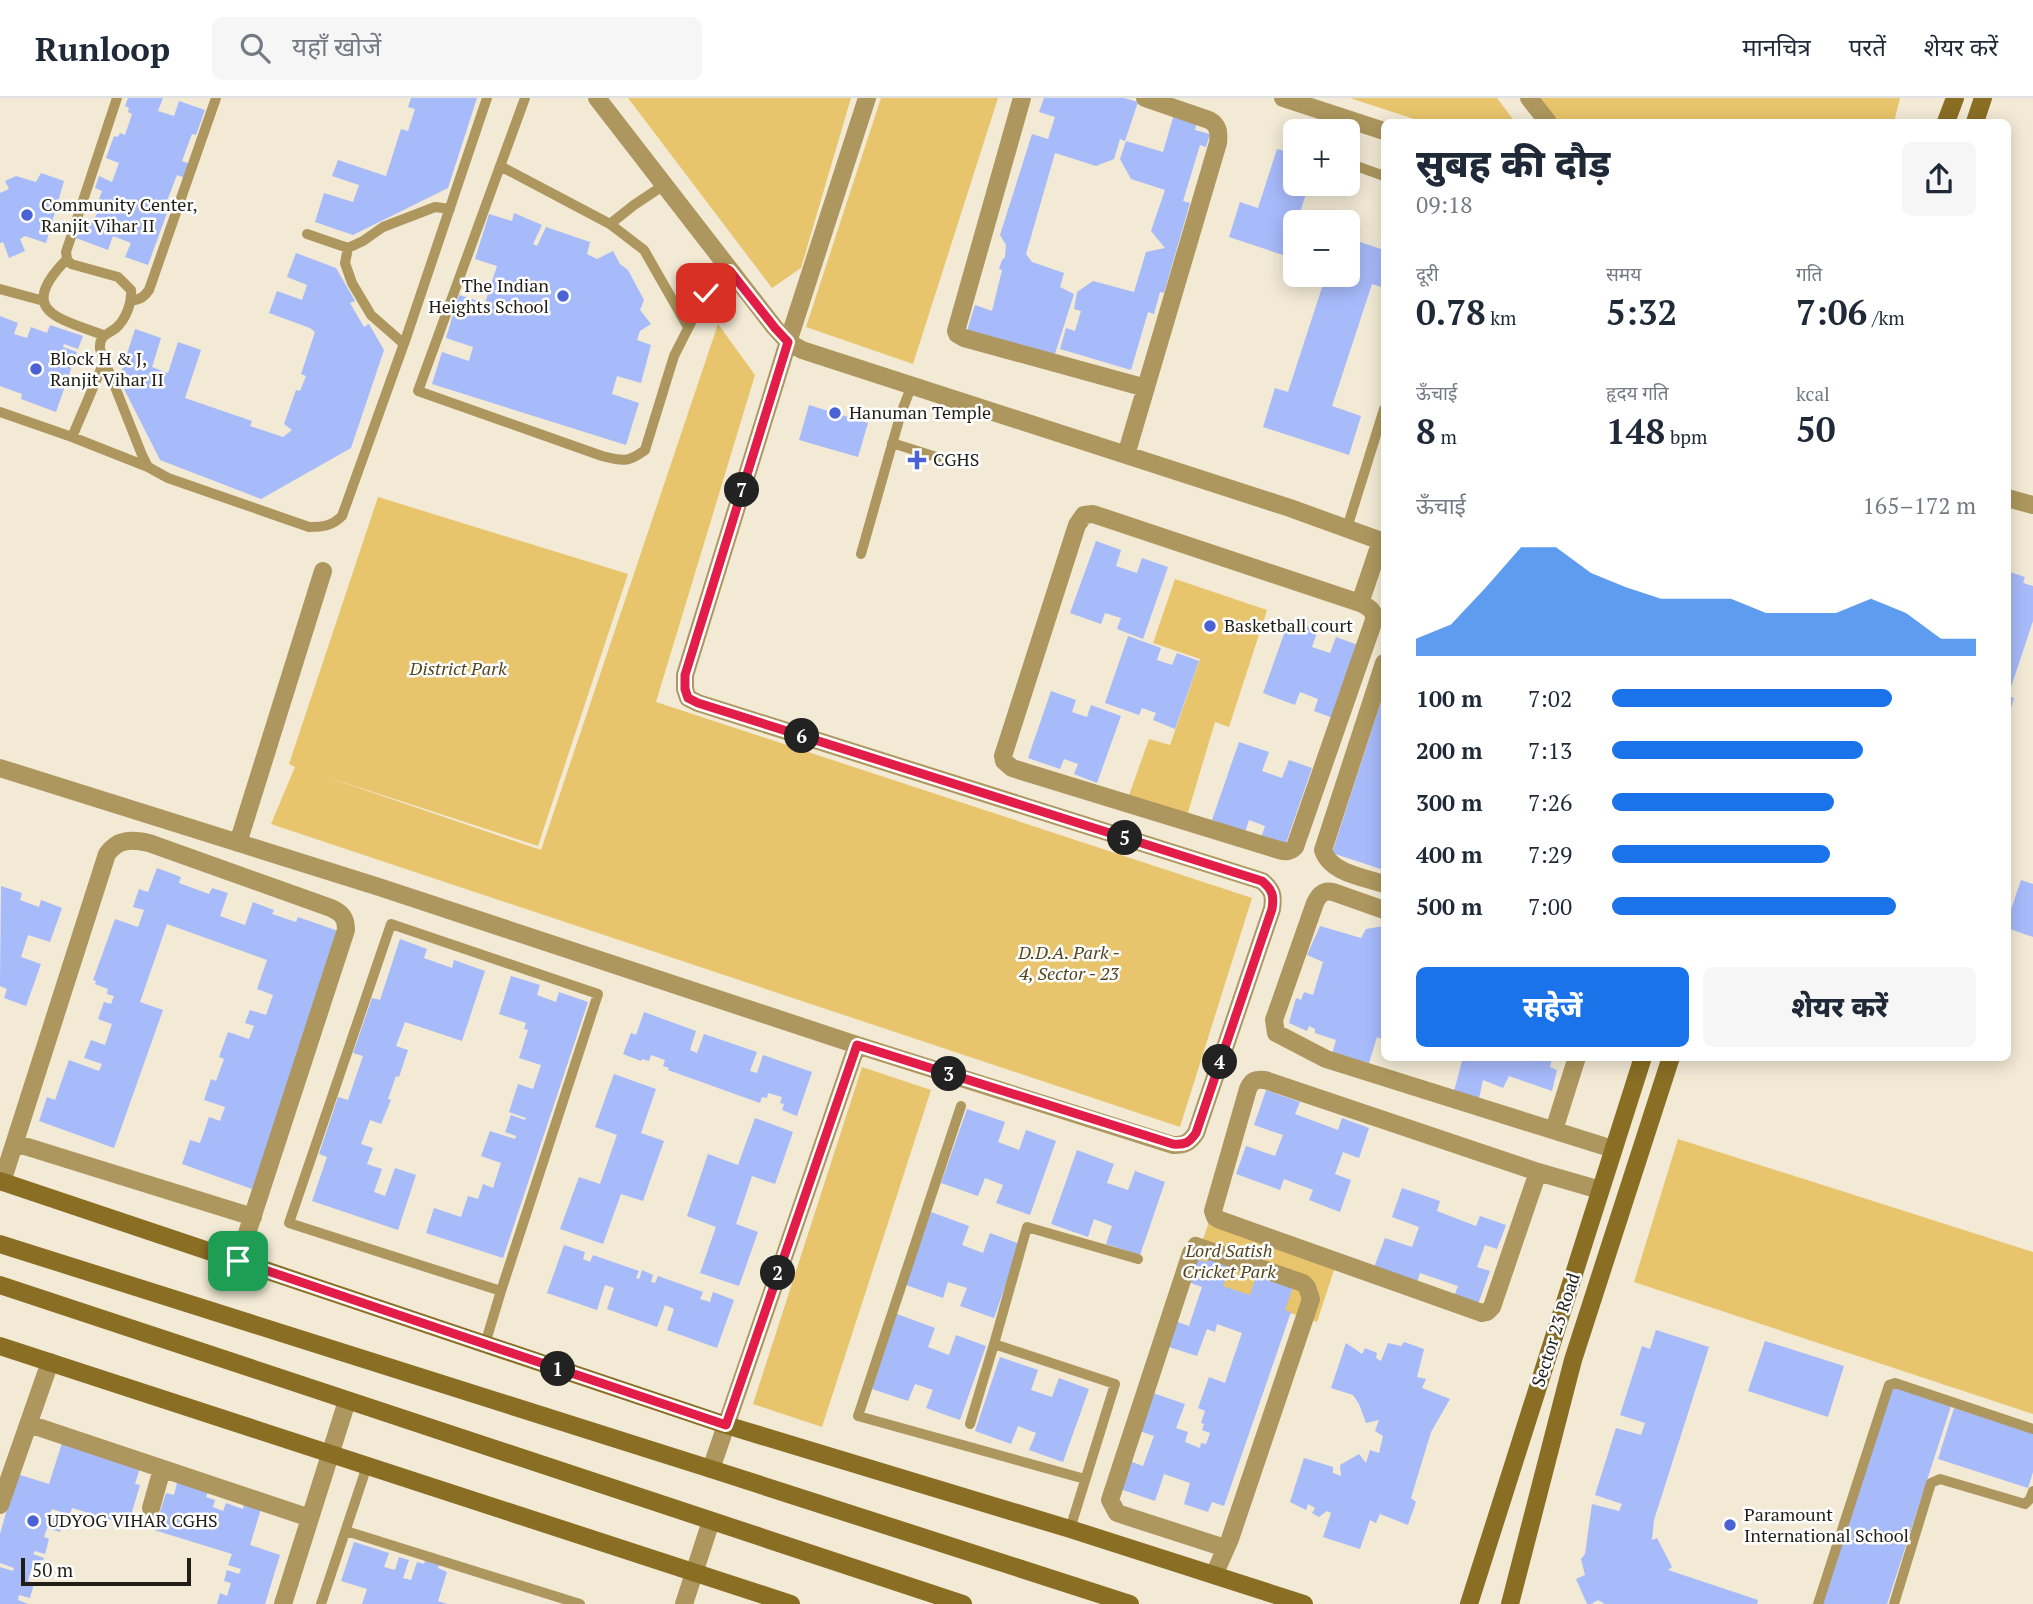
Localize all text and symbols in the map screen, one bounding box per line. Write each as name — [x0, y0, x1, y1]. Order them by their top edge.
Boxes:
search box — [212, 17, 702, 80]
text: Runloop — [35, 27, 170, 70]
icon: search — [236, 29, 274, 67]
text: यहाँ खोजें — [292, 29, 381, 63]
text: मानचित्र — [1742, 31, 1811, 63]
text: परतें — [1849, 31, 1886, 63]
text: शेयर करें — [1924, 31, 1998, 63]
map controls — [1283, 119, 1360, 287]
button: + — [1283, 119, 1360, 196]
text: सुबह की दौड़ — [1416, 138, 1610, 188]
button: share — [1902, 142, 1976, 216]
text: 09:18 — [1416, 189, 1473, 220]
place label: Community Center, Ranjit Vihar II — [41, 192, 198, 237]
marker: Community Center, Ranjit Vihar II — [19, 207, 35, 223]
button: − — [1283, 210, 1360, 287]
text: दूरी — [1416, 261, 1439, 286]
text: समय — [1606, 261, 1641, 286]
text: गति — [1796, 261, 1822, 286]
pin — [676, 263, 736, 323]
place label: The Indian Heights School — [429, 273, 549, 318]
icon: check — [687, 274, 725, 312]
marker: The Indian Heights School — [555, 288, 571, 304]
text: 0.78 — [1416, 289, 1486, 335]
text: 5:32 — [1606, 289, 1677, 335]
text: 7:06 — [1796, 289, 1867, 335]
text: km — [1486, 305, 1517, 330]
text: /km — [1867, 305, 1905, 330]
place label: Block H & J, Ranjit Vihar II — [50, 346, 164, 391]
marker: Block H & J, Ranjit Vihar II — [28, 361, 44, 377]
text: ऊँचाई — [1416, 380, 1457, 405]
text: हृदय गति — [1606, 380, 1669, 405]
text: kcal — [1796, 381, 1830, 406]
place label: Hanuman Temple — [849, 400, 991, 424]
marker: Hanuman Temple — [827, 405, 843, 421]
text: 50 — [1796, 406, 1836, 452]
text: 8 — [1416, 408, 1436, 454]
text: 148 — [1606, 408, 1665, 454]
text: m — [1436, 424, 1457, 449]
text: bpm — [1665, 424, 1707, 449]
place label: CGHS — [933, 447, 979, 471]
marker: CGHS — [907, 450, 927, 470]
pin: 7 — [724, 472, 760, 508]
text: 7 — [736, 477, 747, 502]
text: ऊँचाई — [1416, 490, 1466, 521]
text: 165–172 m — [1863, 490, 1976, 521]
place label: Basketball court — [1224, 613, 1353, 637]
marker: Basketball court — [1202, 618, 1218, 634]
park label: District Park — [408, 656, 507, 680]
text: 100 m — [1416, 683, 1482, 714]
text: 7:02 — [1528, 683, 1572, 714]
pin: 6 — [784, 718, 820, 754]
text: 6 — [796, 723, 807, 748]
text: 200 m — [1416, 735, 1482, 766]
text: 7:13 — [1528, 735, 1572, 766]
text: 300 m — [1416, 787, 1482, 818]
text: 7:26 — [1528, 787, 1572, 818]
pin: 5 — [1108, 820, 1142, 856]
text: 5 — [1119, 825, 1130, 850]
text: 400 m — [1416, 839, 1482, 870]
text: 7:29 — [1528, 839, 1572, 870]
text: 500 m — [1416, 891, 1482, 922]
text: 7:00 — [1528, 891, 1572, 922]
park label: D.D.A. Park - 4, Sector - 23 — [1017, 940, 1120, 985]
button: सहेजें — [1416, 967, 1689, 1047]
button: शेयर करें — [1703, 967, 1976, 1047]
pin: 4 — [1202, 1044, 1238, 1080]
text: 4 — [1214, 1049, 1225, 1074]
pin: 3 — [932, 1056, 967, 1091]
text: 3 — [943, 1061, 954, 1086]
pin — [208, 1231, 268, 1291]
park label: Lord Satish Cricket Park — [1182, 1238, 1276, 1283]
icon: arrive — [219, 1242, 257, 1280]
pin: 2 — [760, 1256, 796, 1290]
text: 2 — [772, 1260, 783, 1285]
street label: Sector 23 Road — [1525, 1270, 1585, 1390]
pin: 1 — [540, 1352, 576, 1386]
text: 1 — [552, 1356, 563, 1381]
place label: Paramount International School — [1744, 1502, 1909, 1547]
place label: UDYOG VIHAR CGHS — [47, 1508, 218, 1532]
marker: UDYOG VIHAR CGHS — [25, 1513, 41, 1529]
marker: Paramount International School — [1722, 1517, 1738, 1533]
scale bar — [21, 1555, 191, 1587]
text: 50 m — [32, 1557, 73, 1582]

